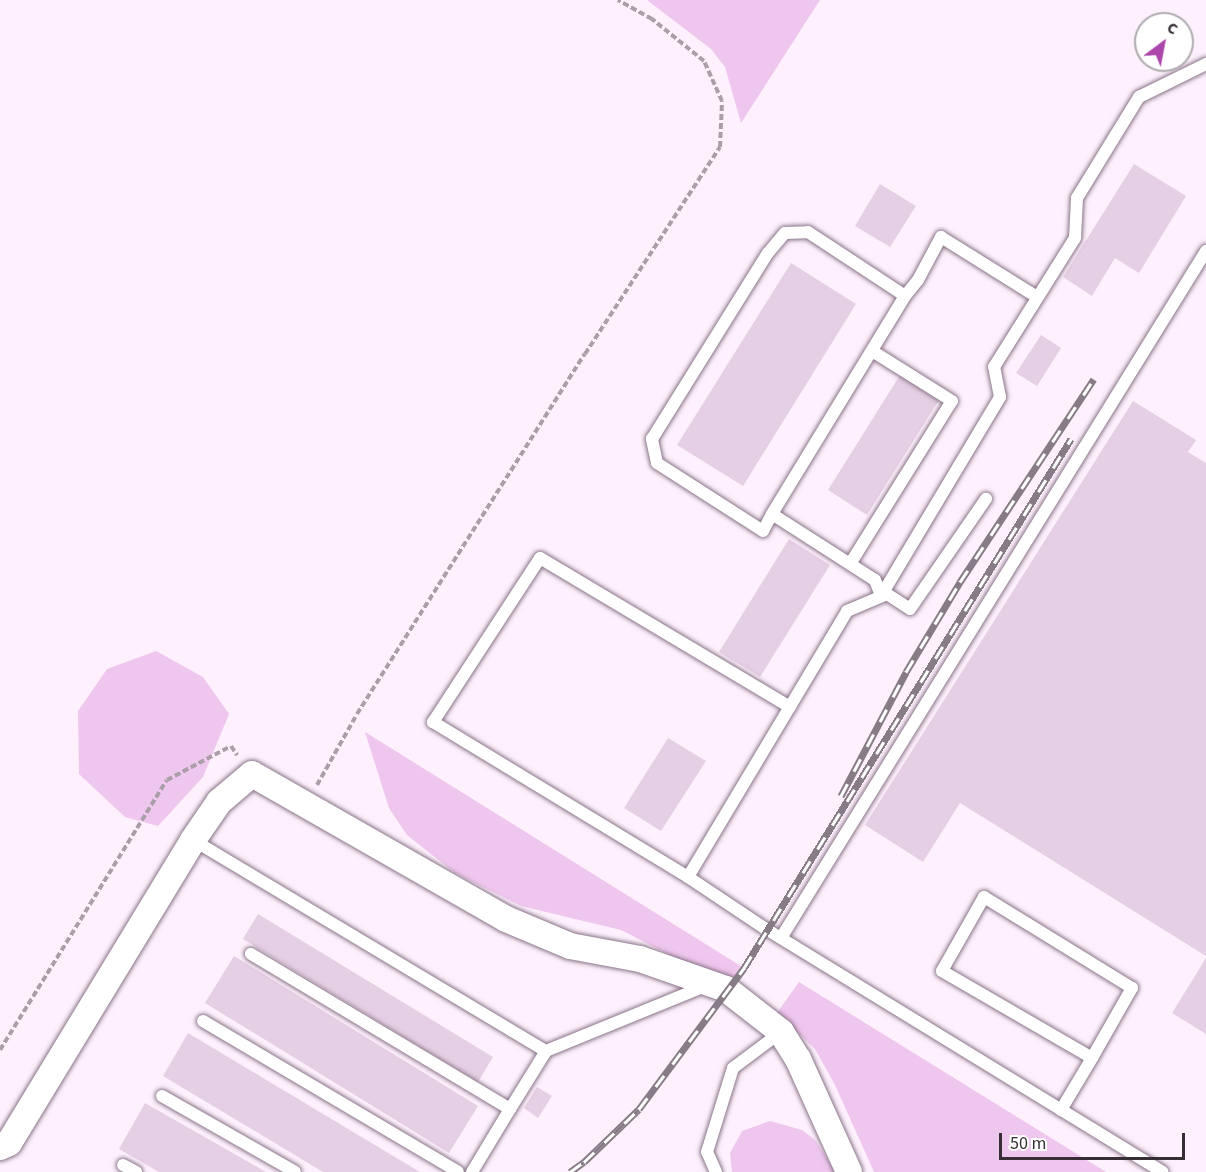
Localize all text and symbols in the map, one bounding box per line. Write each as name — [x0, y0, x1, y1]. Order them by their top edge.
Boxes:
north arrow — [1134, 12, 1194, 72]
text: С — [1163, 17, 1182, 40]
scale bar — [1002, 1121, 1188, 1159]
text: 50 m — [1010, 1131, 1046, 1156]

